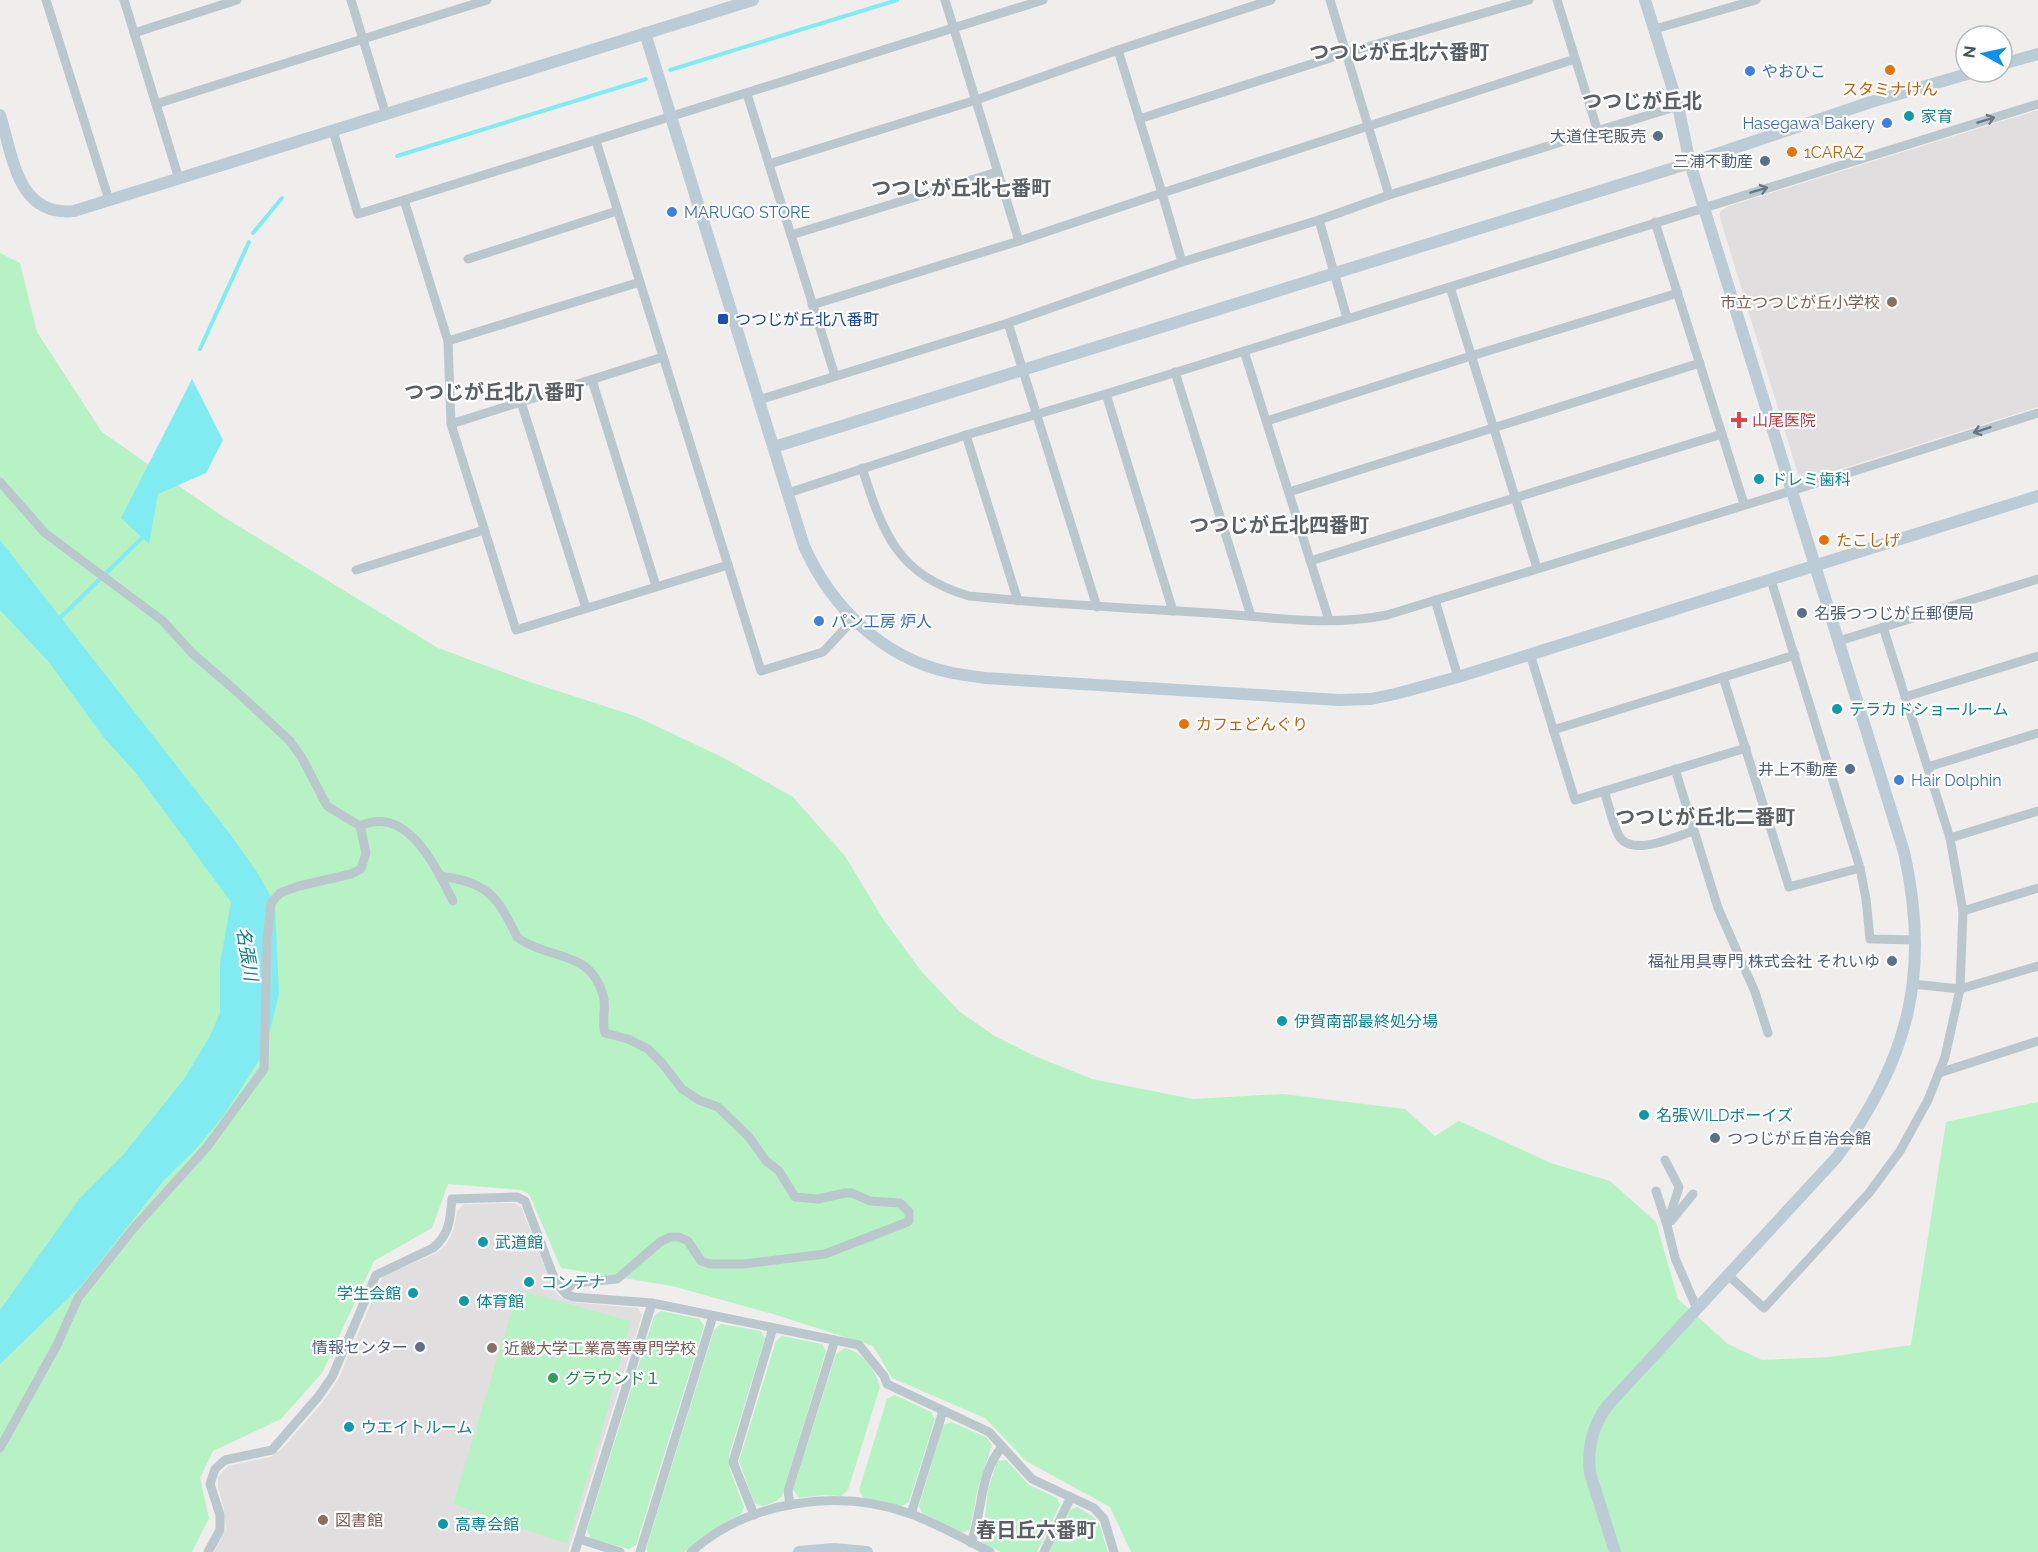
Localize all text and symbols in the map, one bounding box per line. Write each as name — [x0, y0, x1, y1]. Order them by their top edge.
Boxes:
north arrow — [1954, 24, 2014, 84]
district label: つつじが丘北六番町 — [1309, 40, 1489, 64]
text: N — [1959, 45, 1980, 59]
place label: やおひこ — [1762, 62, 1826, 81]
marker: スタミナけん — [1883, 63, 1897, 77]
marker: やおひこ — [1743, 64, 1757, 78]
place label: スタミナけん — [1842, 80, 1938, 99]
district label: つつじが丘北 — [1582, 89, 1702, 113]
place label: 家育 — [1921, 107, 1953, 126]
marker: 家育 — [1902, 109, 1916, 123]
place label: Hasegawa Bakery — [1742, 114, 1875, 133]
one-way arrow — [1976, 114, 1995, 125]
marker: Hasegawa Bakery — [1880, 116, 1894, 130]
place label: 大道住宅販売 — [1550, 127, 1646, 146]
marker: 大道住宅販売 — [1651, 129, 1665, 143]
place label: 1CARAZ — [1804, 143, 1864, 162]
marker: 1CARAZ — [1785, 145, 1799, 159]
place label: 三浦不動産 — [1673, 152, 1753, 171]
marker: 三浦不動産 — [1758, 154, 1772, 168]
district label: つつじが丘北七番町 — [871, 176, 1051, 200]
one-way arrow — [1749, 184, 1768, 195]
place label: MARUGO STORE — [684, 203, 810, 222]
marker: MARUGO STORE — [665, 205, 679, 219]
place label: 市立つつじが丘小学校 — [1720, 293, 1880, 312]
marker: 市立つつじが丘小学校 — [1885, 295, 1899, 309]
place label: つつじが丘北八番町 — [735, 310, 879, 329]
marker: つつじが丘北八番町 — [716, 312, 730, 326]
district label: つつじが丘北八番町 — [404, 380, 584, 404]
marker: 山尾医院 — [1730, 411, 1748, 429]
place label: 山尾医院 — [1752, 411, 1816, 430]
one-way arrow — [1973, 425, 1992, 436]
place label: ドレミ歯科 — [1771, 470, 1851, 489]
marker: ドレミ歯科 — [1752, 472, 1766, 486]
district label: つつじが丘北四番町 — [1189, 513, 1369, 537]
place label: たこしげ — [1836, 531, 1900, 550]
marker: たこしげ — [1817, 533, 1831, 547]
place label: 名張つつじが丘郵便局 — [1814, 604, 1974, 623]
marker: 名張つつじが丘郵便局 — [1795, 606, 1809, 620]
place label: パン工房 炉人 — [831, 612, 932, 631]
marker: パン工房 炉人 — [812, 614, 826, 628]
place label: テラカドショールーム — [1849, 700, 2009, 719]
marker: テラカドショールーム — [1830, 702, 1844, 716]
place label: カフェどんぐり — [1196, 715, 1308, 734]
marker: カフェどんぐり — [1177, 717, 1191, 731]
place label: 井上不動産 — [1758, 760, 1838, 779]
marker: 井上不動産 — [1843, 762, 1857, 776]
place label: Hair Dolphin — [1911, 771, 2002, 790]
marker: Hair Dolphin — [1892, 773, 1906, 787]
district label: つつじが丘北二番町 — [1615, 805, 1795, 829]
water label: 名張川 — [233, 926, 262, 984]
place label: 福祉用具専門 株式会社 それいゆ — [1648, 952, 1880, 971]
marker: 福祉用具専門 株式会社 それいゆ — [1885, 954, 1899, 968]
place label: 伊賀南部最終処分場 — [1294, 1012, 1438, 1031]
marker: 伊賀南部最終処分場 — [1275, 1014, 1289, 1028]
place label: 名張WILDボーイズ — [1656, 1106, 1793, 1125]
marker: 名張WILDボーイズ — [1637, 1108, 1651, 1122]
place label: つつじが丘自治会館 — [1727, 1129, 1871, 1148]
marker: つつじが丘自治会館 — [1708, 1131, 1722, 1145]
place label: 武道館 — [495, 1233, 543, 1252]
marker: 武道館 — [476, 1235, 490, 1249]
place label: コンテナ — [541, 1273, 605, 1292]
marker: コンテナ — [522, 1275, 536, 1289]
place label: 学生会館 — [337, 1284, 401, 1303]
marker: 学生会館 — [406, 1286, 420, 1300]
place label: 体育館 — [476, 1292, 524, 1311]
marker: 体育館 — [457, 1294, 471, 1308]
place label: 情報センター — [312, 1338, 408, 1357]
place label: 近畿大学工業高等専門学校 — [504, 1339, 696, 1358]
marker: 情報センター — [413, 1340, 427, 1354]
marker: 近畿大学工業高等専門学校 — [485, 1341, 499, 1355]
place label: グラウンド１ — [565, 1369, 661, 1388]
marker: グラウンド１ — [546, 1371, 560, 1385]
place label: ウエイトルーム — [361, 1418, 473, 1437]
marker: ウエイトルーム — [342, 1420, 356, 1434]
place label: 図書館 — [335, 1511, 383, 1530]
marker: 図書館 — [316, 1513, 330, 1527]
place label: 高専会館 — [455, 1515, 519, 1534]
marker: 高専会館 — [436, 1517, 450, 1531]
district label: 春日丘六番町 — [976, 1518, 1096, 1542]

